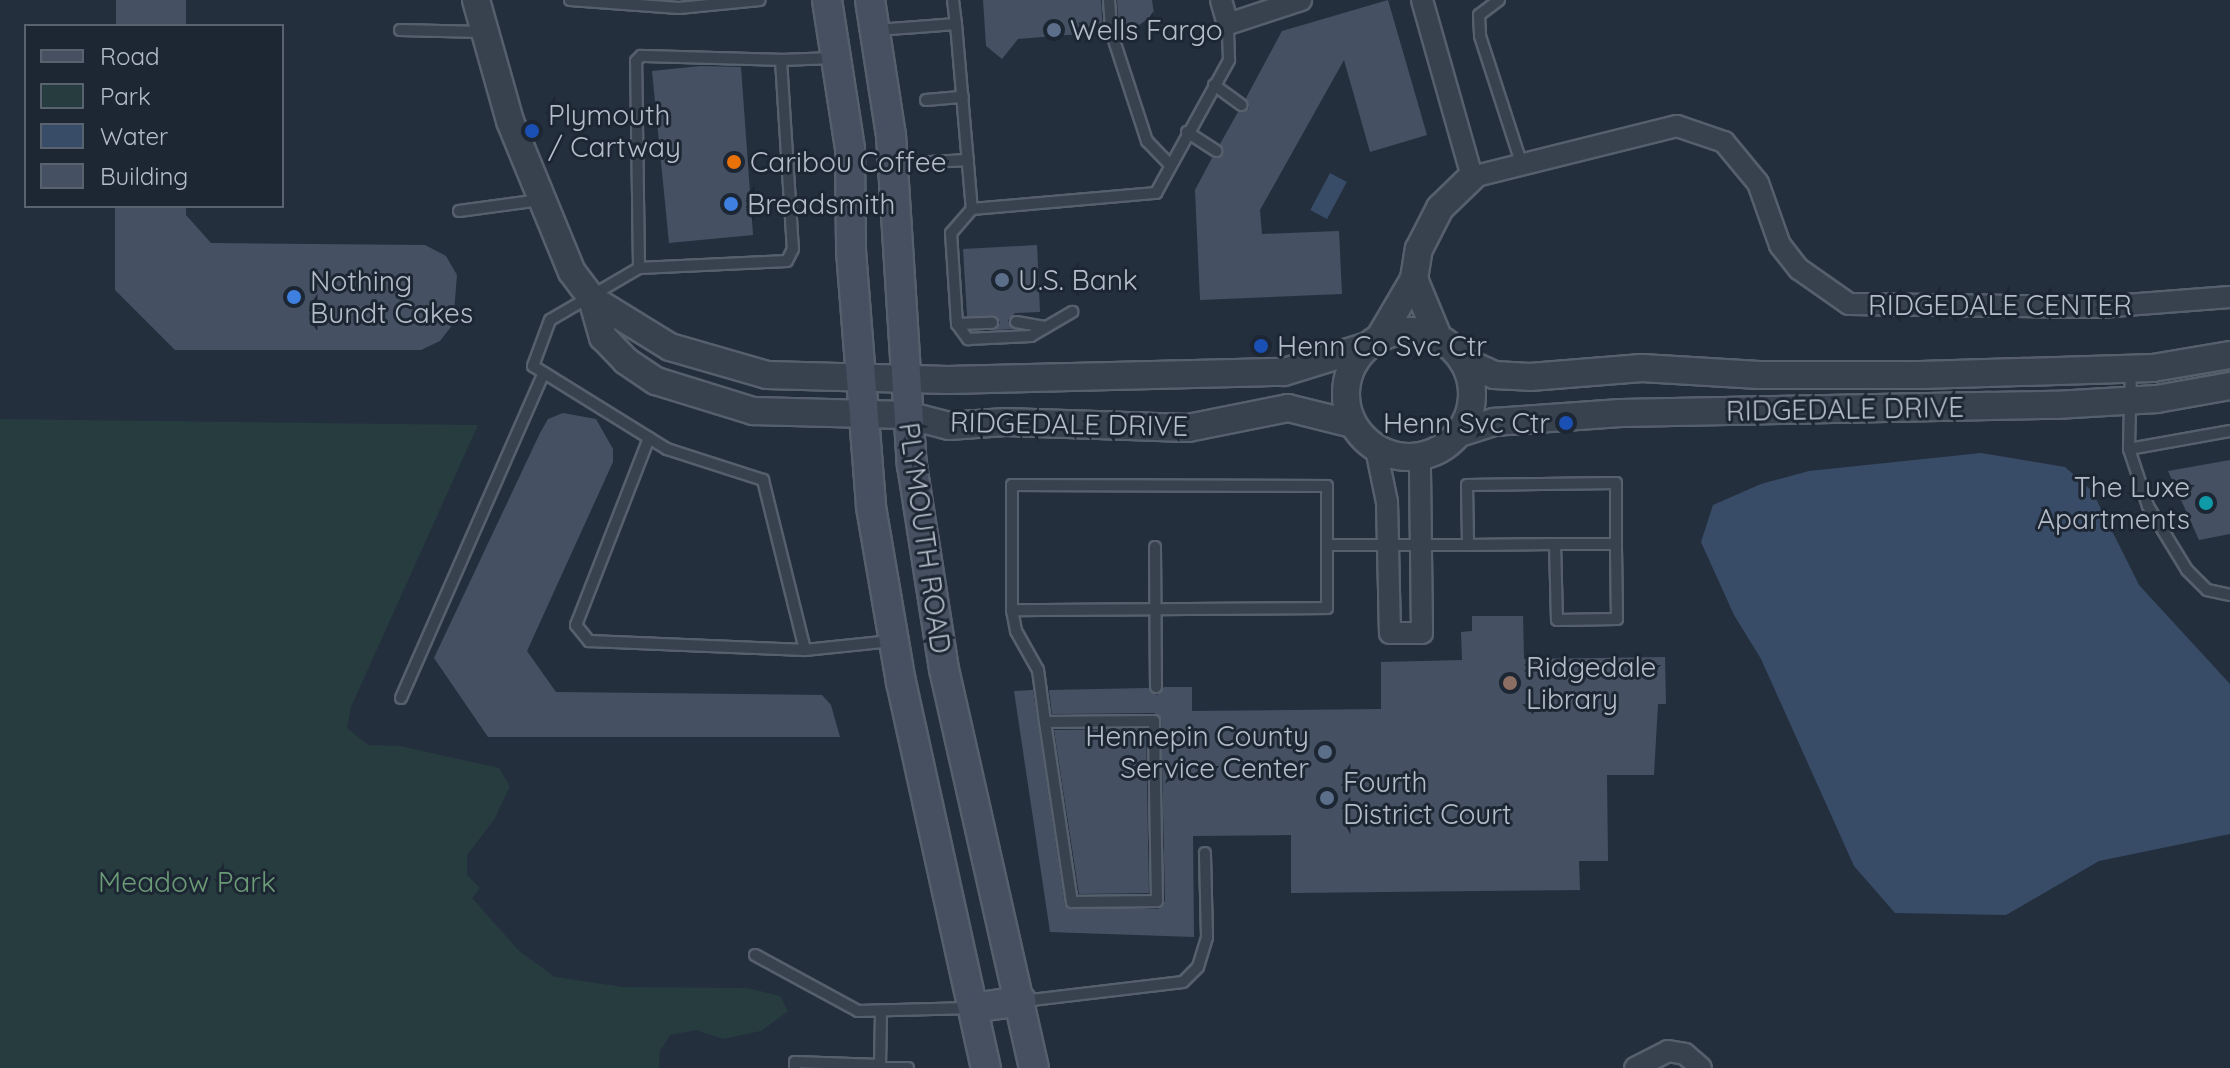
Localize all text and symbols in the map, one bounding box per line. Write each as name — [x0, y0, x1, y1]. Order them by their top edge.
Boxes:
place label: Wells Fargo — [1070, 13, 1223, 47]
marker: Wells Fargo — [1045, 21, 1063, 39]
legend — [24, 24, 284, 208]
text: Road — [100, 41, 160, 71]
text: Park — [100, 81, 151, 111]
place label: Plymouth / Cartway — [548, 98, 681, 164]
text: Water — [100, 121, 168, 151]
marker: Plymouth / Cartway — [523, 122, 541, 140]
place label: Caribou Coffee — [750, 145, 946, 179]
marker: Caribou Coffee — [725, 153, 743, 171]
text: Building — [100, 161, 188, 191]
place label: Breadsmith — [747, 187, 895, 221]
marker: Breadsmith — [722, 195, 740, 213]
place label: U.S. Bank — [1018, 263, 1138, 297]
place label: Nothing Bundt Cakes — [310, 264, 473, 330]
marker: U.S. Bank — [993, 271, 1011, 289]
marker: Nothing Bundt Cakes — [285, 288, 303, 306]
street label: RIDGEDALE CENTER — [1868, 288, 2132, 322]
place label: Henn Co Svc Ctr — [1277, 329, 1487, 363]
marker: Henn Co Svc Ctr — [1252, 337, 1270, 355]
street label: RIDGEDALE DRIVE — [1726, 390, 1964, 428]
street label: RIDGEDALE DRIVE — [950, 405, 1188, 443]
place label: Henn Svc Ctr — [1383, 406, 1550, 440]
marker: Henn Svc Ctr — [1557, 414, 1575, 432]
street label: PLYMOUTH ROAD — [892, 420, 958, 656]
place label: The Luxe Apartments — [2037, 470, 2190, 536]
marker: The Luxe Apartments — [2197, 494, 2215, 512]
place label: Ridgedale Library — [1526, 650, 1656, 716]
marker: Ridgedale Library — [1501, 674, 1519, 692]
place label: Hennepin County Service Center — [1085, 719, 1309, 785]
marker: Hennepin County Service Center — [1316, 743, 1334, 761]
place label: Fourth District Court — [1343, 765, 1512, 831]
marker: Fourth District Court — [1318, 789, 1336, 807]
park label: Meadow Park — [98, 865, 276, 899]

